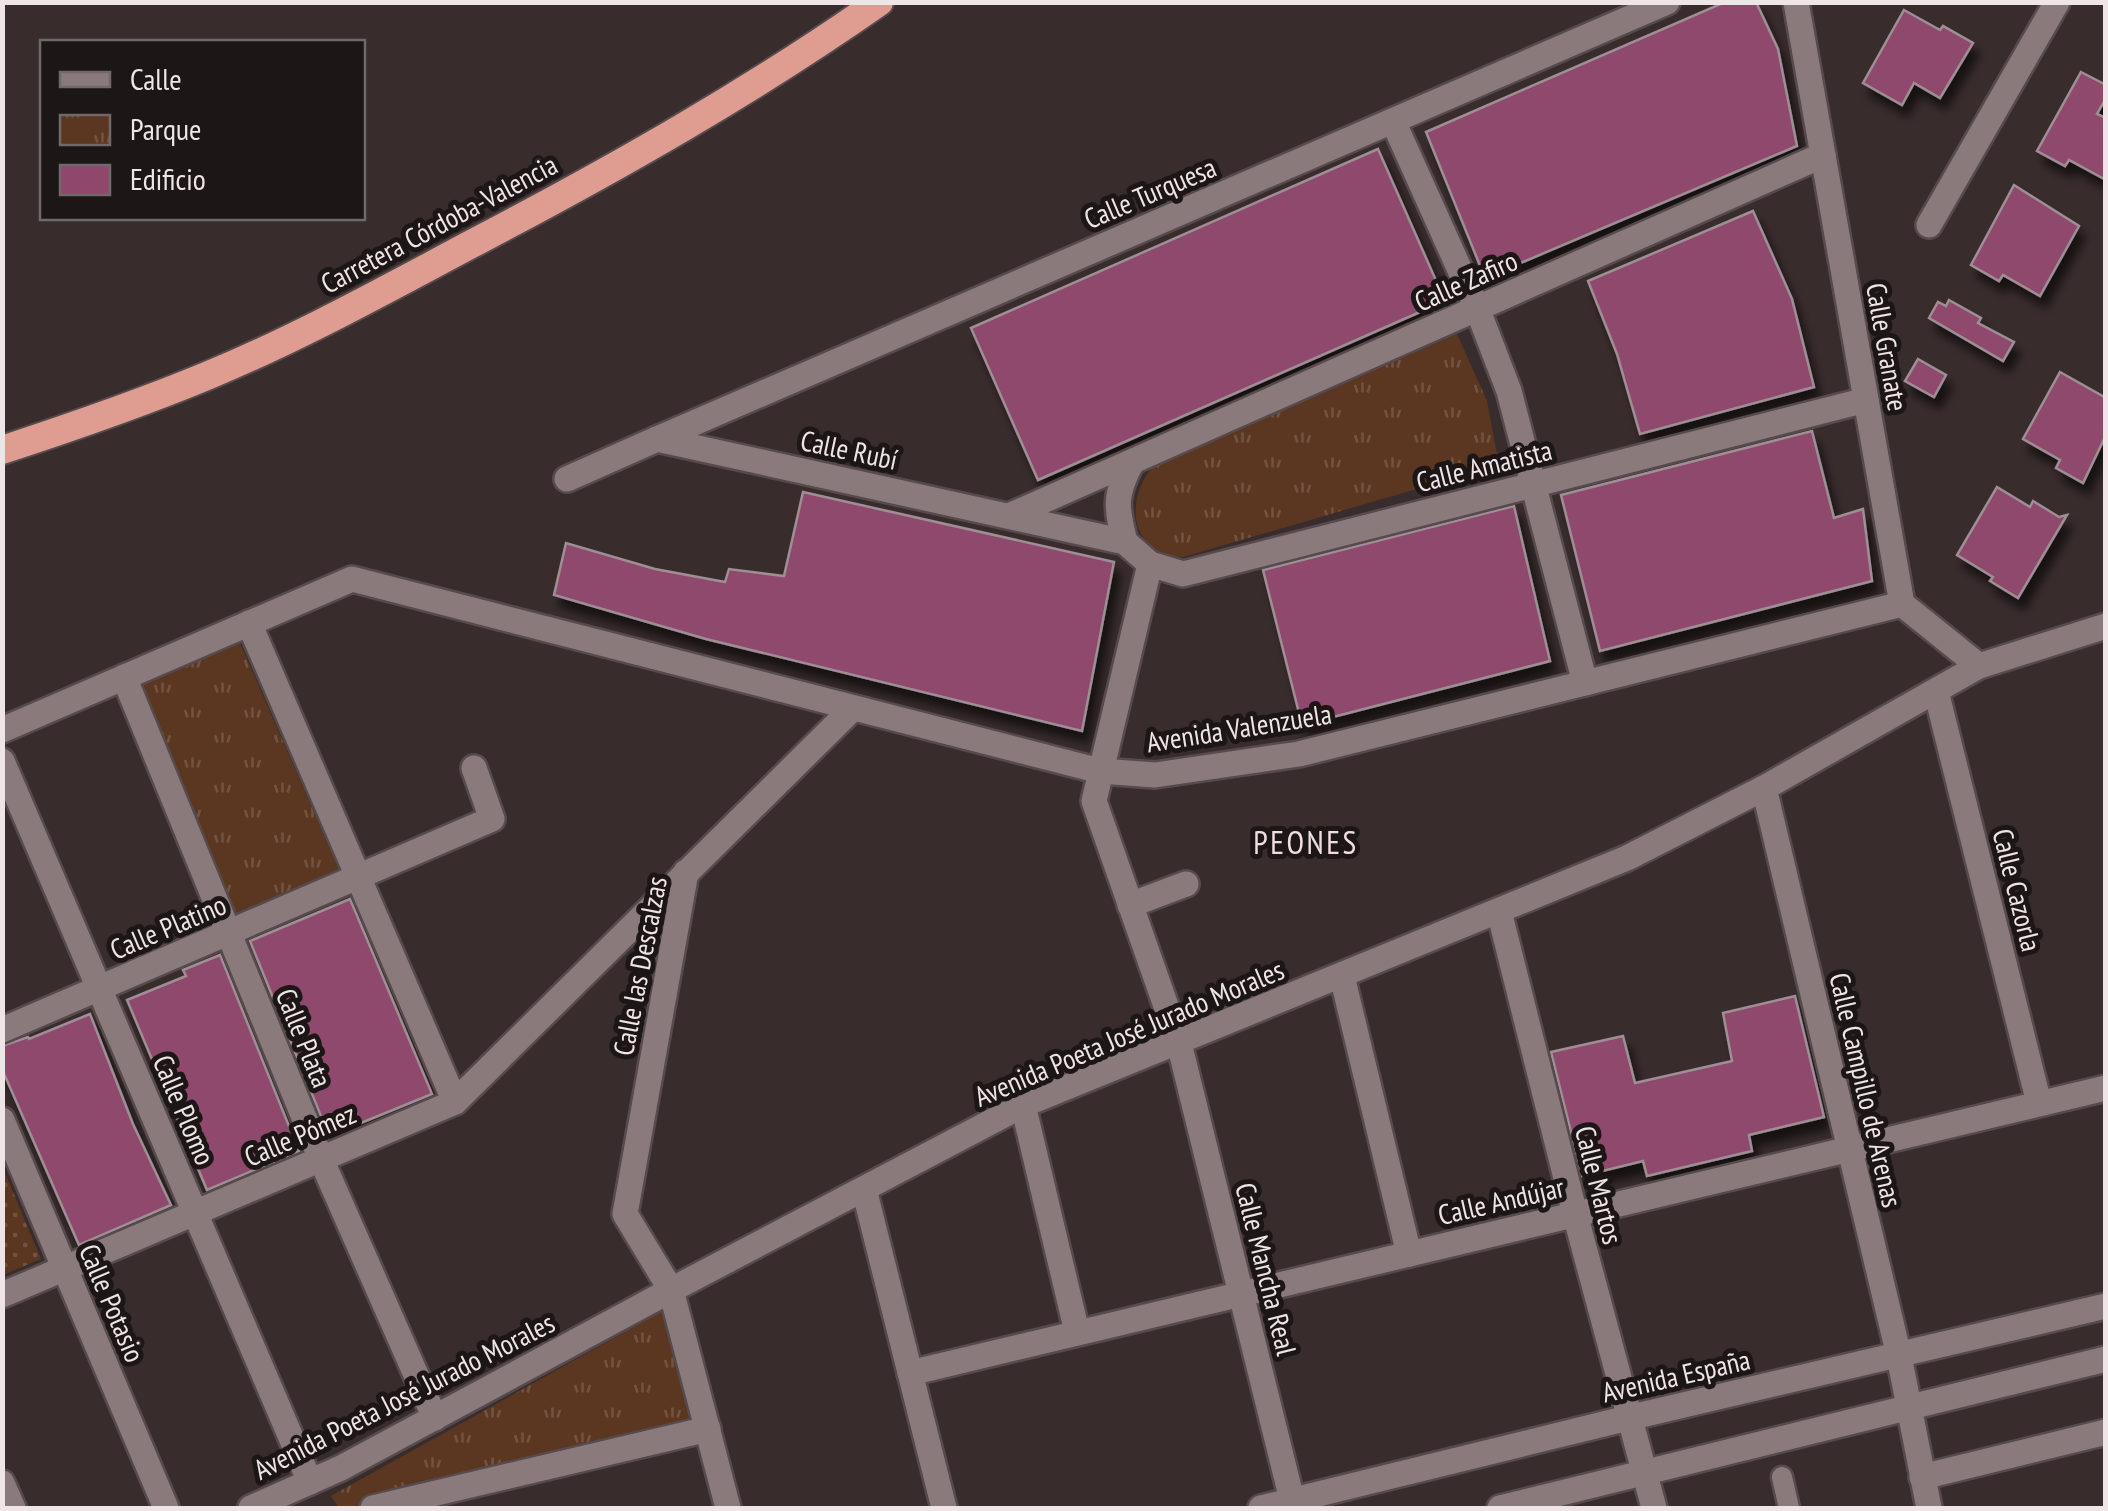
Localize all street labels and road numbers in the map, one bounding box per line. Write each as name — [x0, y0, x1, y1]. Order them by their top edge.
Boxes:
street label: Carretera Córdoba-Valencia — [314, 146, 563, 301]
street label: Calle Turquesa — [1078, 148, 1221, 237]
street label: Calle Zafiro — [1409, 242, 1523, 320]
street label: Calle Granate — [1858, 280, 1917, 414]
street label: Calle Rubí — [797, 421, 901, 478]
street label: Calle Amatista — [1412, 431, 1555, 500]
street label: Avenida Valenzuela — [1144, 695, 1334, 760]
street label: Calle Cazorla — [1984, 825, 2051, 955]
street label: Calle las Descalzas — [604, 873, 675, 1059]
street label: Calle Platino — [104, 886, 232, 968]
street label: Avenida Poeta José Jurado Morales — [968, 950, 1289, 1115]
street label: Calle Campillo de Arenas — [1821, 969, 1911, 1211]
street label: Calle Plata — [268, 983, 341, 1093]
street label: Calle Plomo — [145, 1049, 224, 1170]
street label: Calle Pómez — [238, 1095, 361, 1175]
street label: Calle Martos — [1567, 1122, 1632, 1248]
street label: Calle Andújar — [1434, 1168, 1568, 1233]
street label: Calle Mancha Real — [1227, 1179, 1306, 1359]
street label: Calle Potasio — [71, 1238, 154, 1367]
street label: Avenida Poeta José Jurado Morales — [247, 1304, 560, 1488]
street label: Avenida España — [1598, 1341, 1754, 1410]

